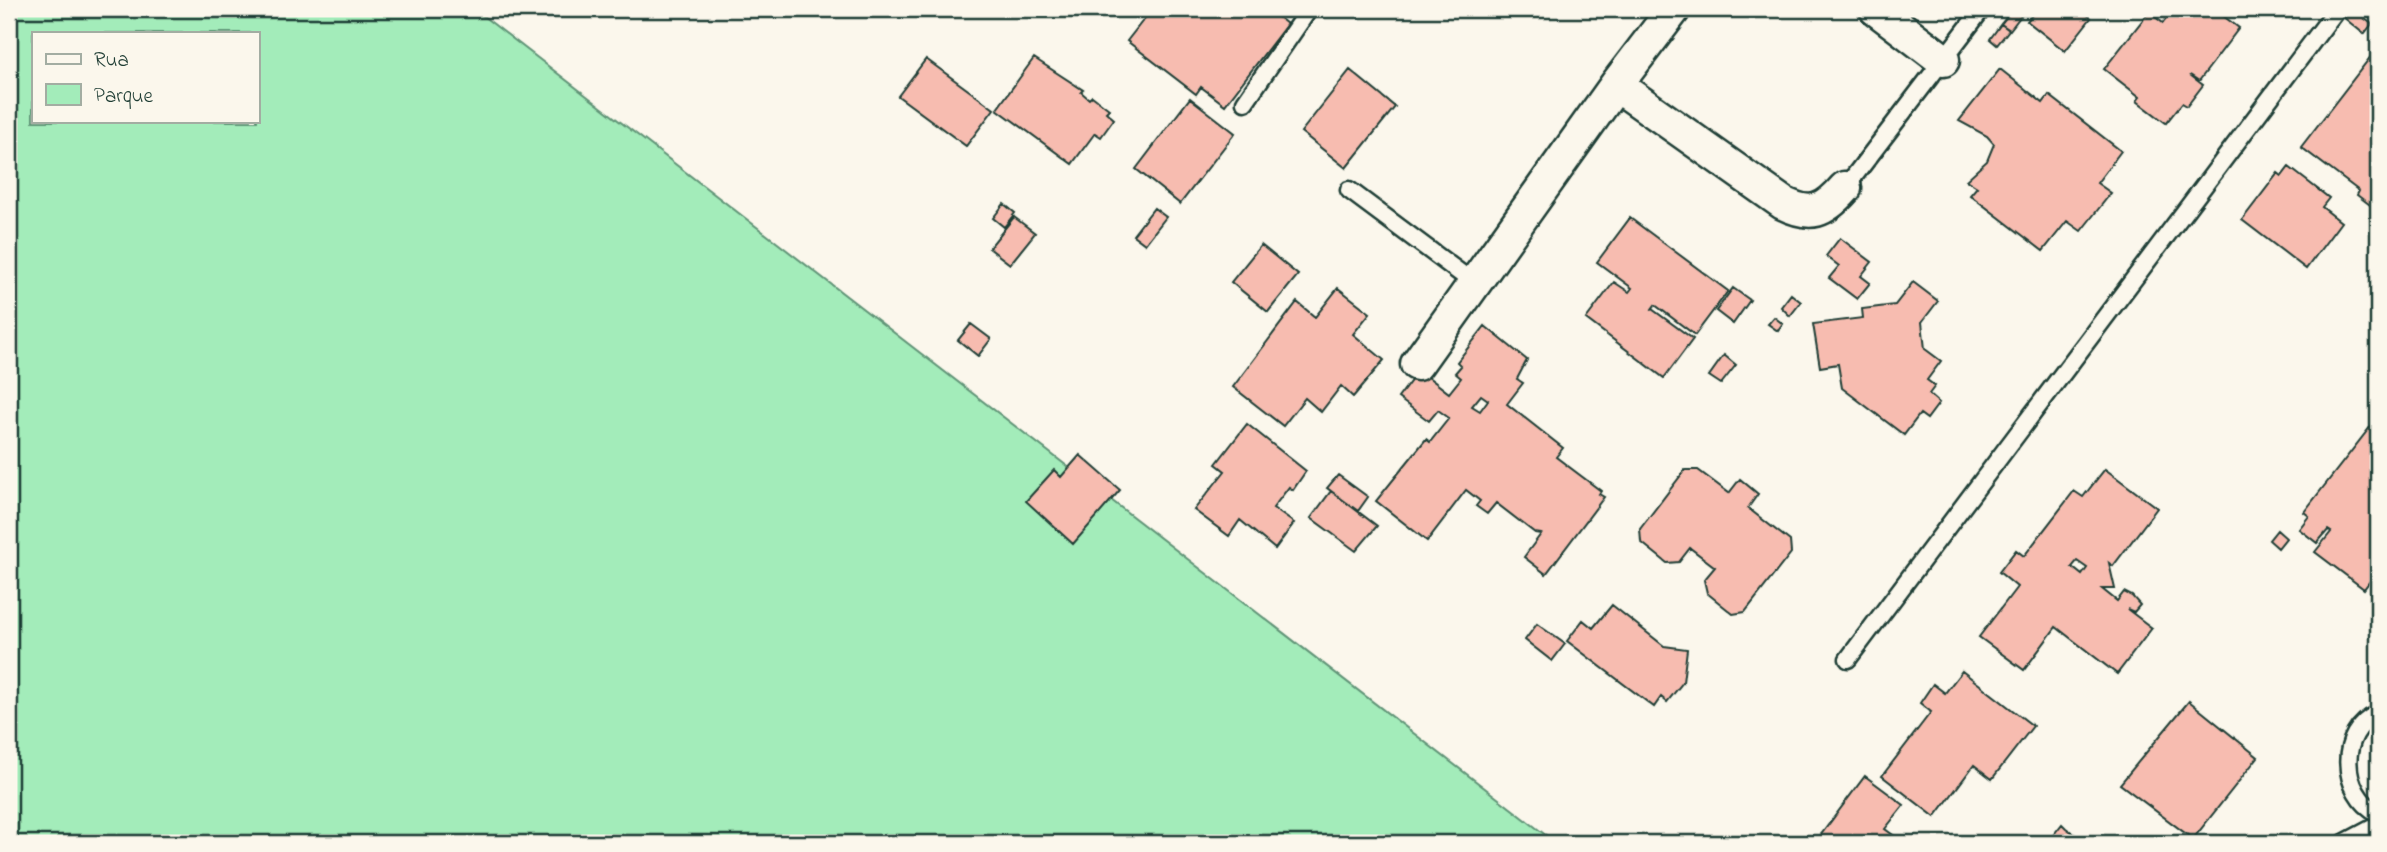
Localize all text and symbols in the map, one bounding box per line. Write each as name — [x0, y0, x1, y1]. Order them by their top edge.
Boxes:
legend — [32, 32, 259, 122]
text: Rua — [94, 46, 129, 76]
text: Parque — [94, 82, 153, 112]

